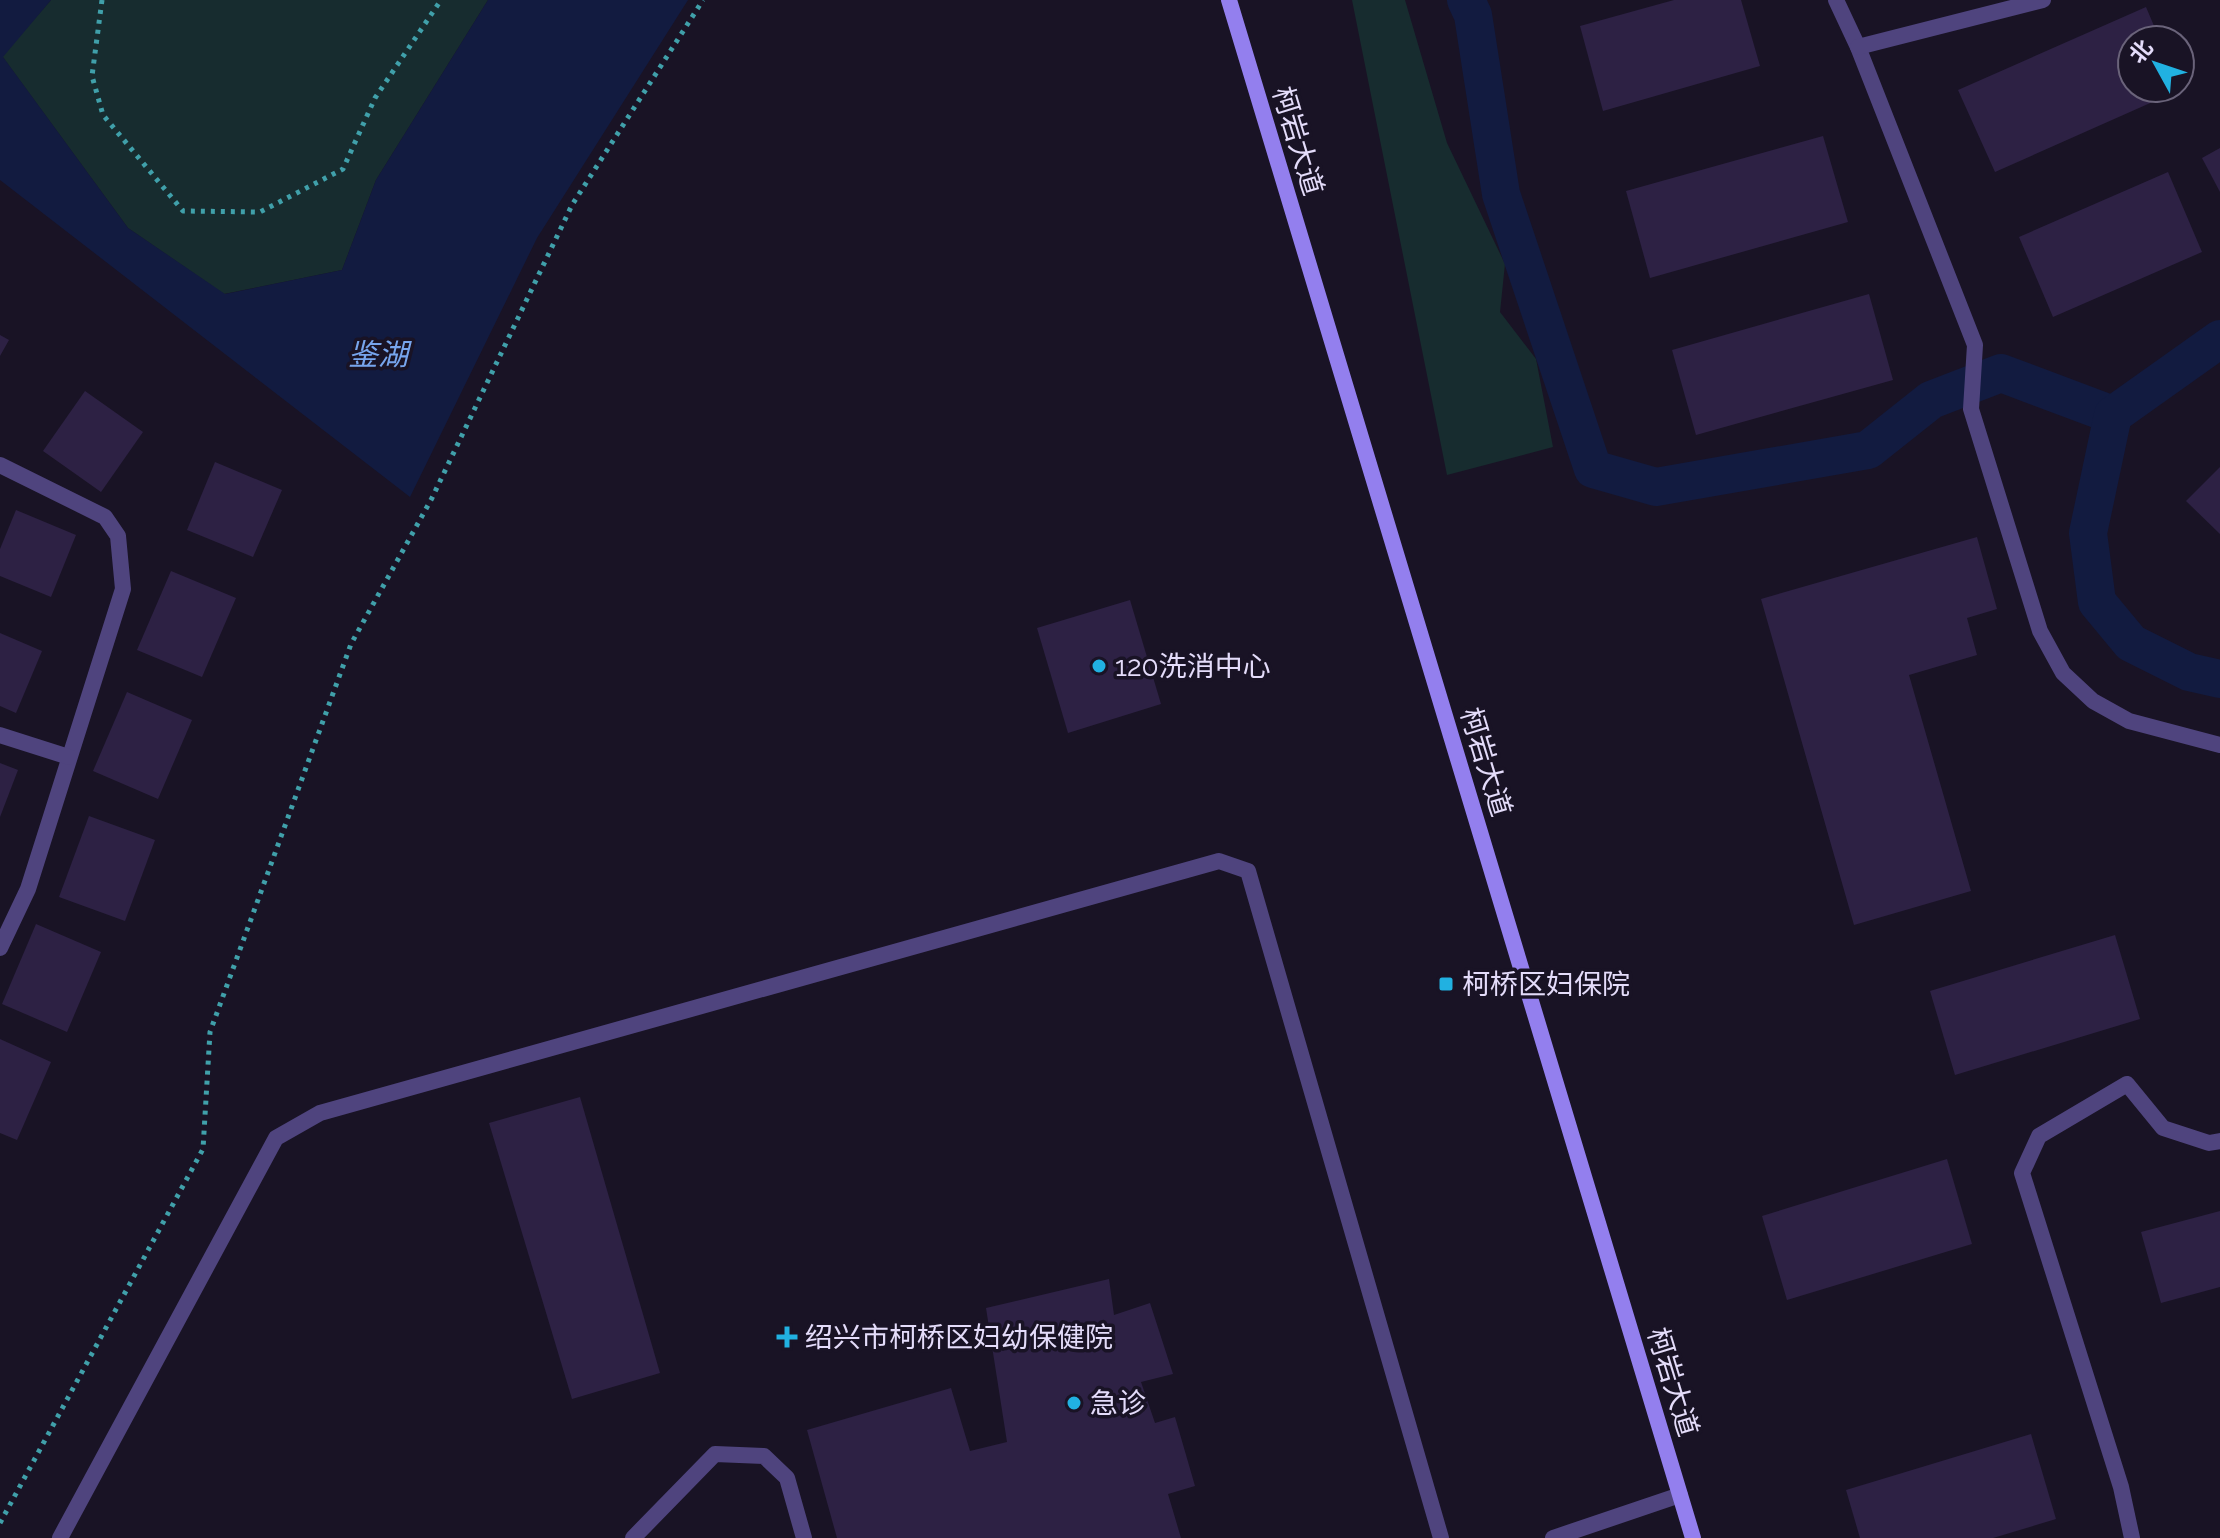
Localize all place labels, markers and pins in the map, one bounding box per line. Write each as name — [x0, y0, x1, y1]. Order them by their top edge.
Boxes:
place label: 120洗消中心 — [1115, 650, 1271, 683]
marker: 120洗消中心 — [1090, 657, 1108, 675]
place label: 柯桥区妇保院 — [1462, 968, 1630, 1001]
marker: 柯桥区妇保院 — [1437, 975, 1455, 993]
place label: 绍兴市柯桥区妇幼保健院 — [805, 1321, 1113, 1354]
marker: 绍兴市柯桥区妇幼保健院 — [776, 1326, 798, 1348]
place label: 急诊 — [1090, 1387, 1146, 1420]
marker: 急诊 — [1065, 1394, 1083, 1412]

